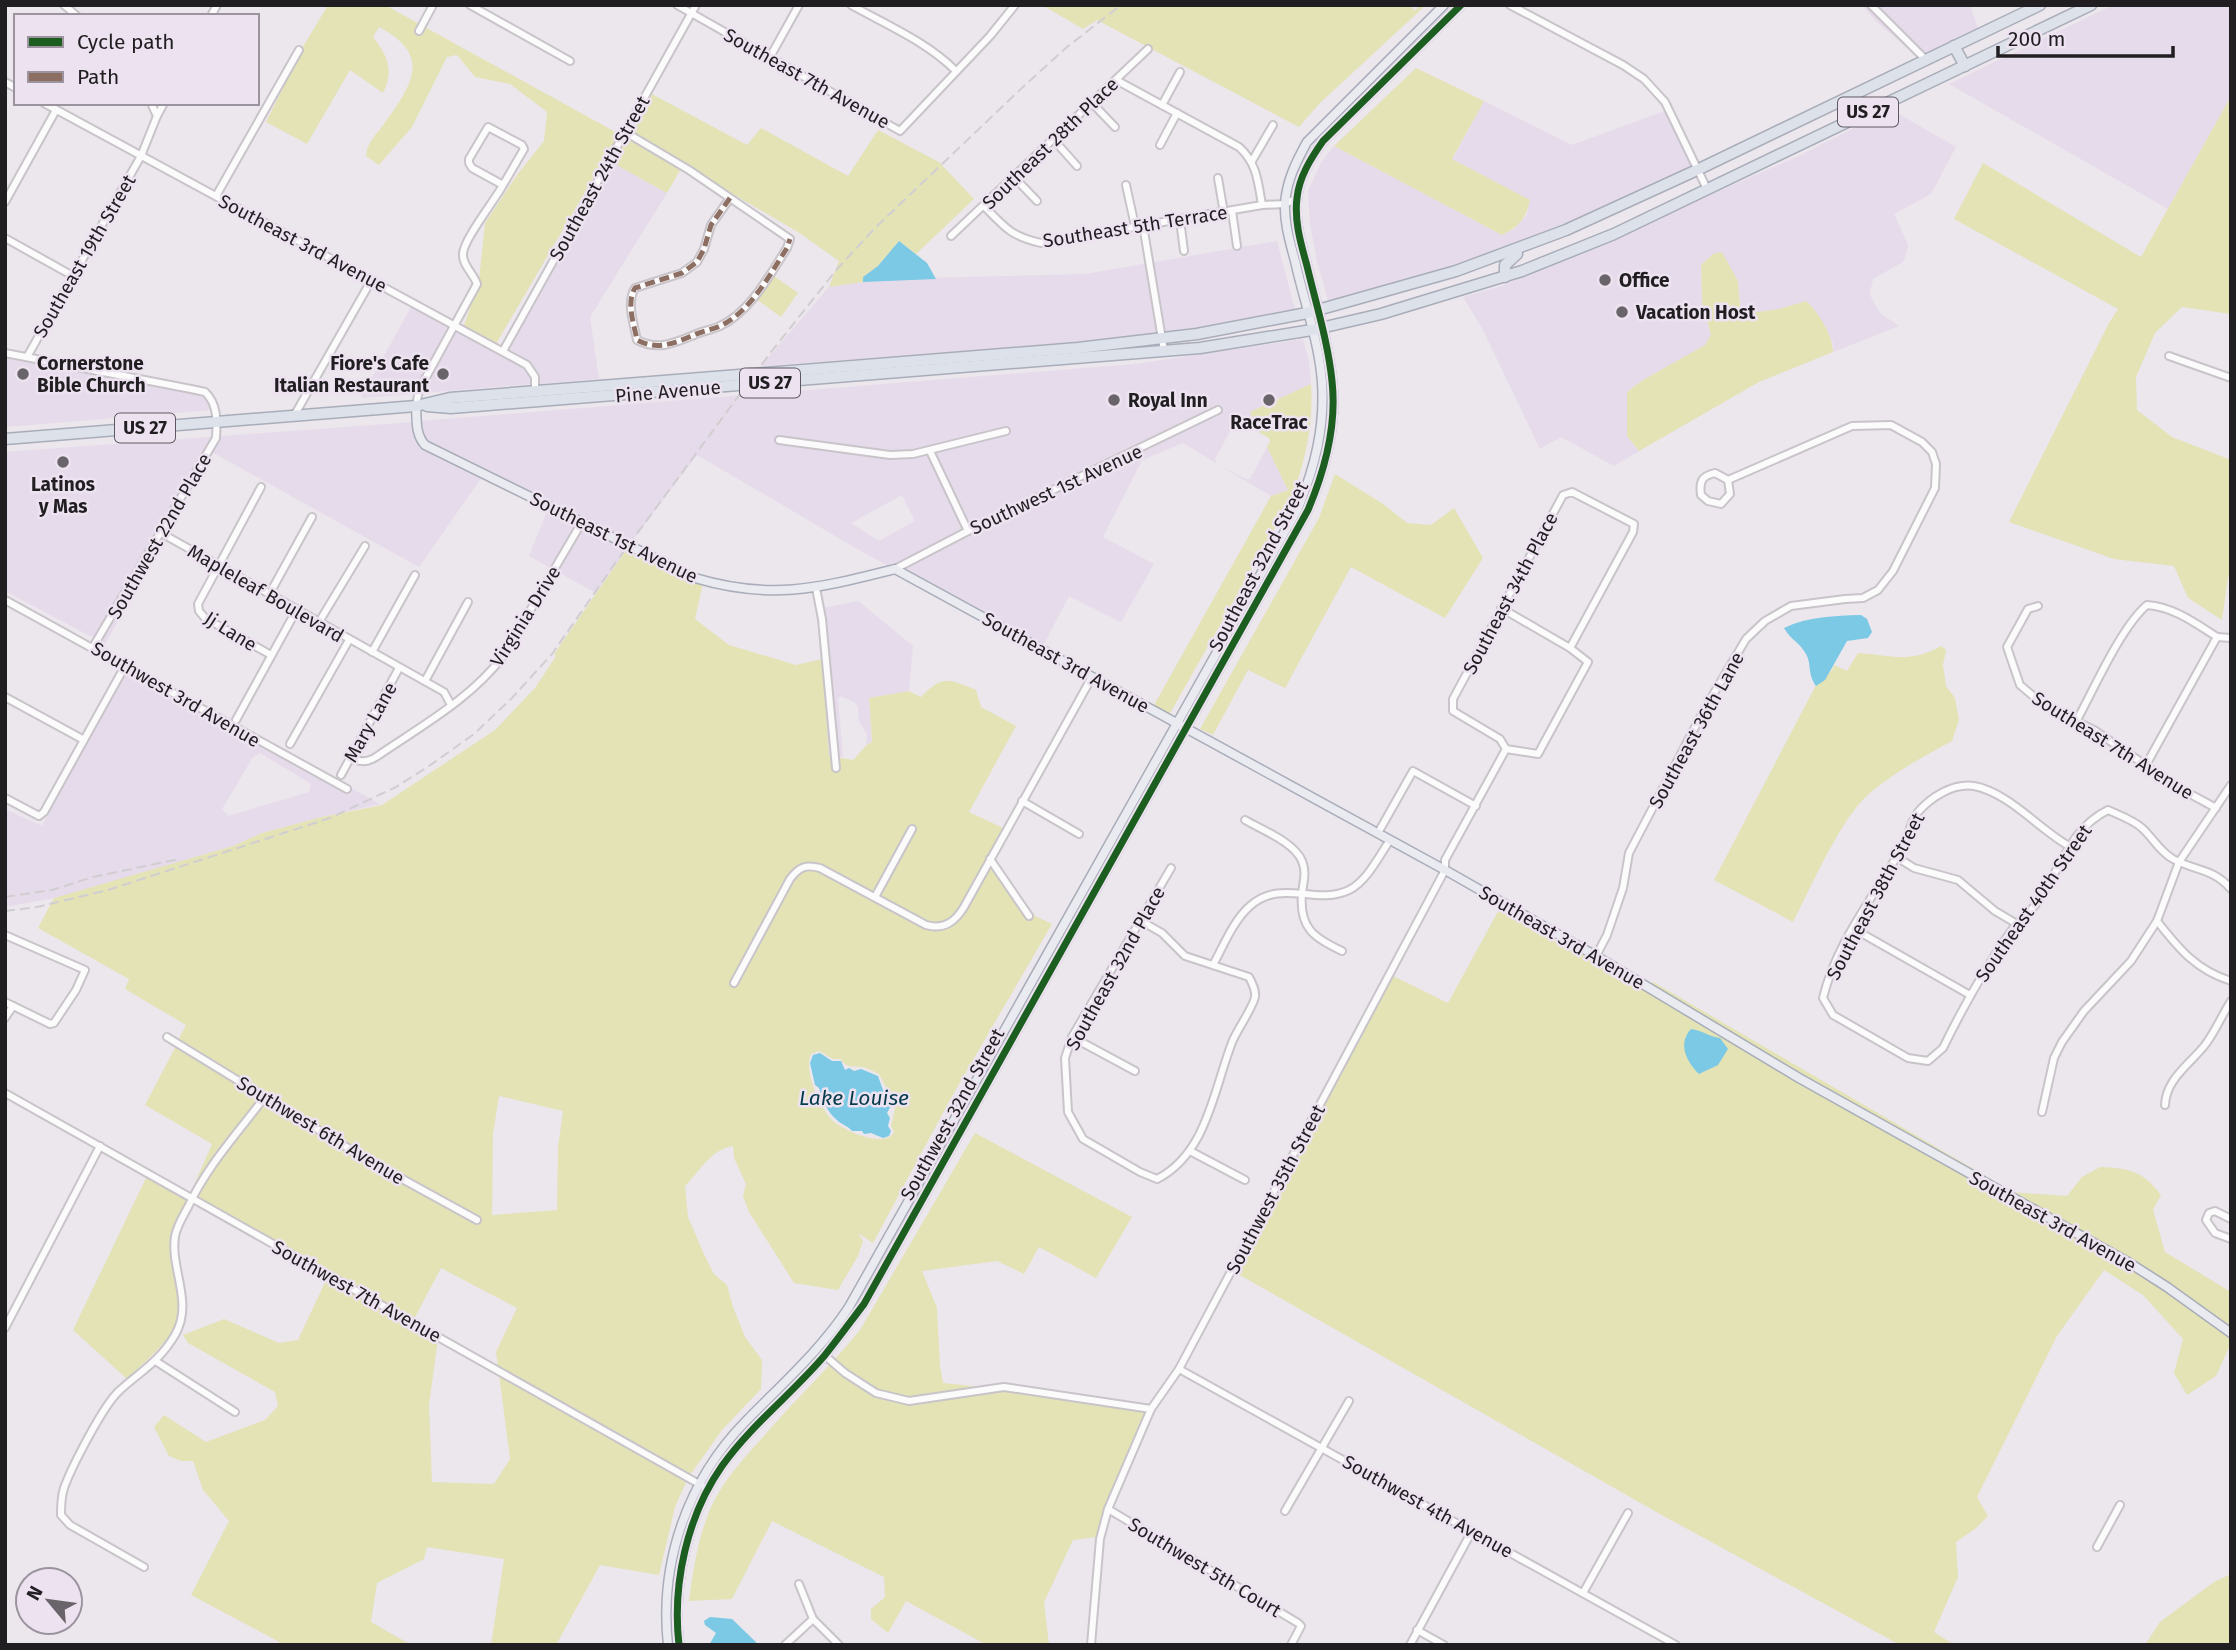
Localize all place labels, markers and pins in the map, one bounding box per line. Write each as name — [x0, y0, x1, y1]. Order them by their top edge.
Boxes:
place label: Office — [1619, 269, 1669, 292]
marker: Office — [1597, 272, 1613, 288]
place label: Vacation Host — [1635, 301, 1756, 324]
marker: Vacation Host — [1614, 304, 1630, 320]
place label: Cornerstone Bible Church — [37, 352, 146, 397]
place label: Fiore's Cafe Italian Restaurant — [274, 352, 430, 397]
marker: Cornerstone Bible Church — [15, 366, 31, 382]
marker: Fiore's Cafe Italian Restaurant — [435, 366, 451, 382]
place label: Royal Inn — [1128, 389, 1208, 412]
marker: Royal Inn — [1106, 392, 1122, 408]
marker: RaceTrac — [1261, 392, 1277, 408]
place label: RaceTrac — [1230, 411, 1308, 434]
marker: Latinos y Mas — [55, 454, 71, 470]
place label: Latinos y Mas — [31, 473, 95, 518]

